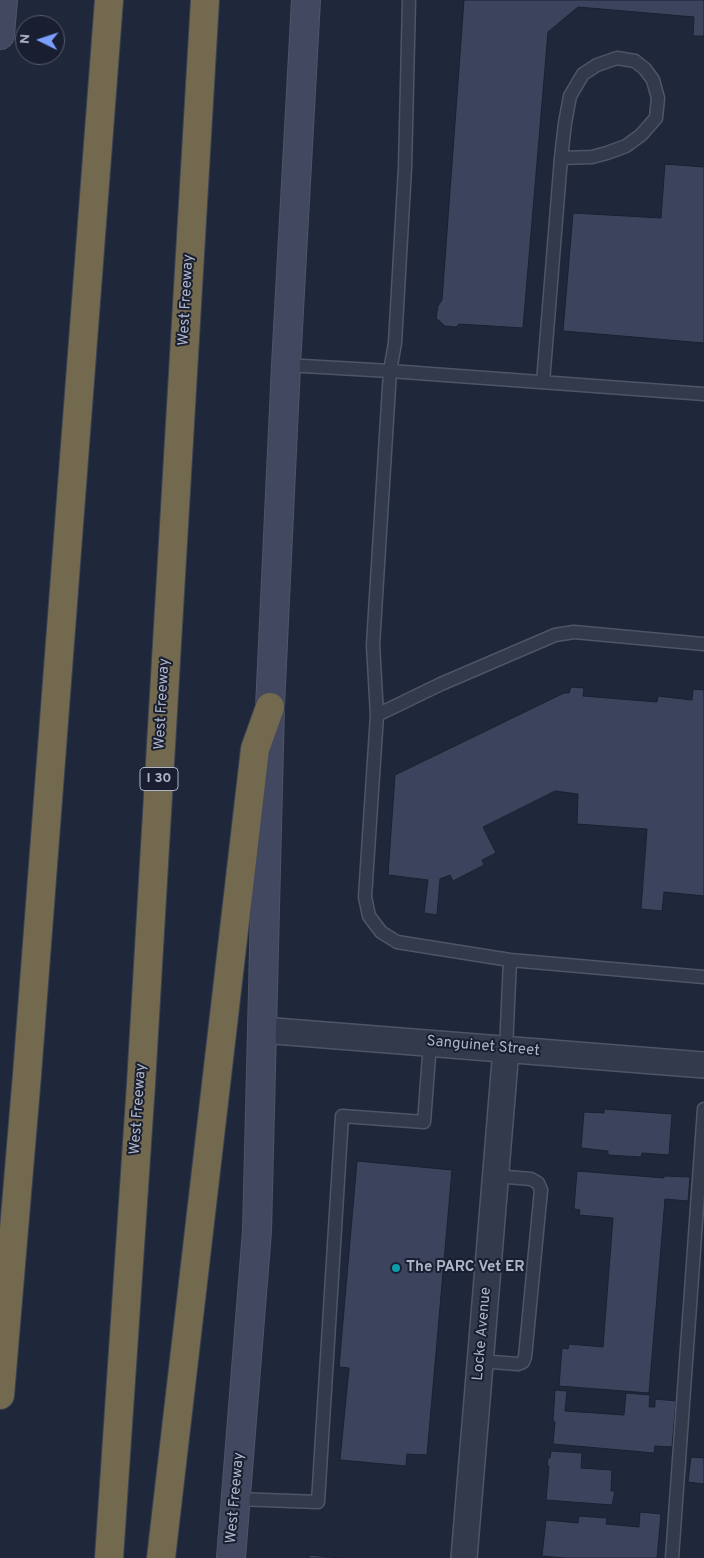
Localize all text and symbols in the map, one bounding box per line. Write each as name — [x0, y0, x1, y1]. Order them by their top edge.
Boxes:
north arrow — [15, 15, 65, 65]
text: N — [17, 33, 34, 45]
street label: West Freeway — [176, 254, 198, 346]
street label: West Freeway — [152, 658, 174, 750]
road number: I 30 — [140, 768, 178, 791]
street label: Sanguinet Street — [426, 1033, 540, 1061]
street label: West Freeway — [127, 1063, 151, 1155]
place label: The PARC Vet ER — [406, 1259, 525, 1277]
marker: The PARC Vet ER — [390, 1262, 402, 1274]
street label: Locke Avenue — [470, 1287, 496, 1381]
street label: West Freeway — [223, 1452, 249, 1544]

